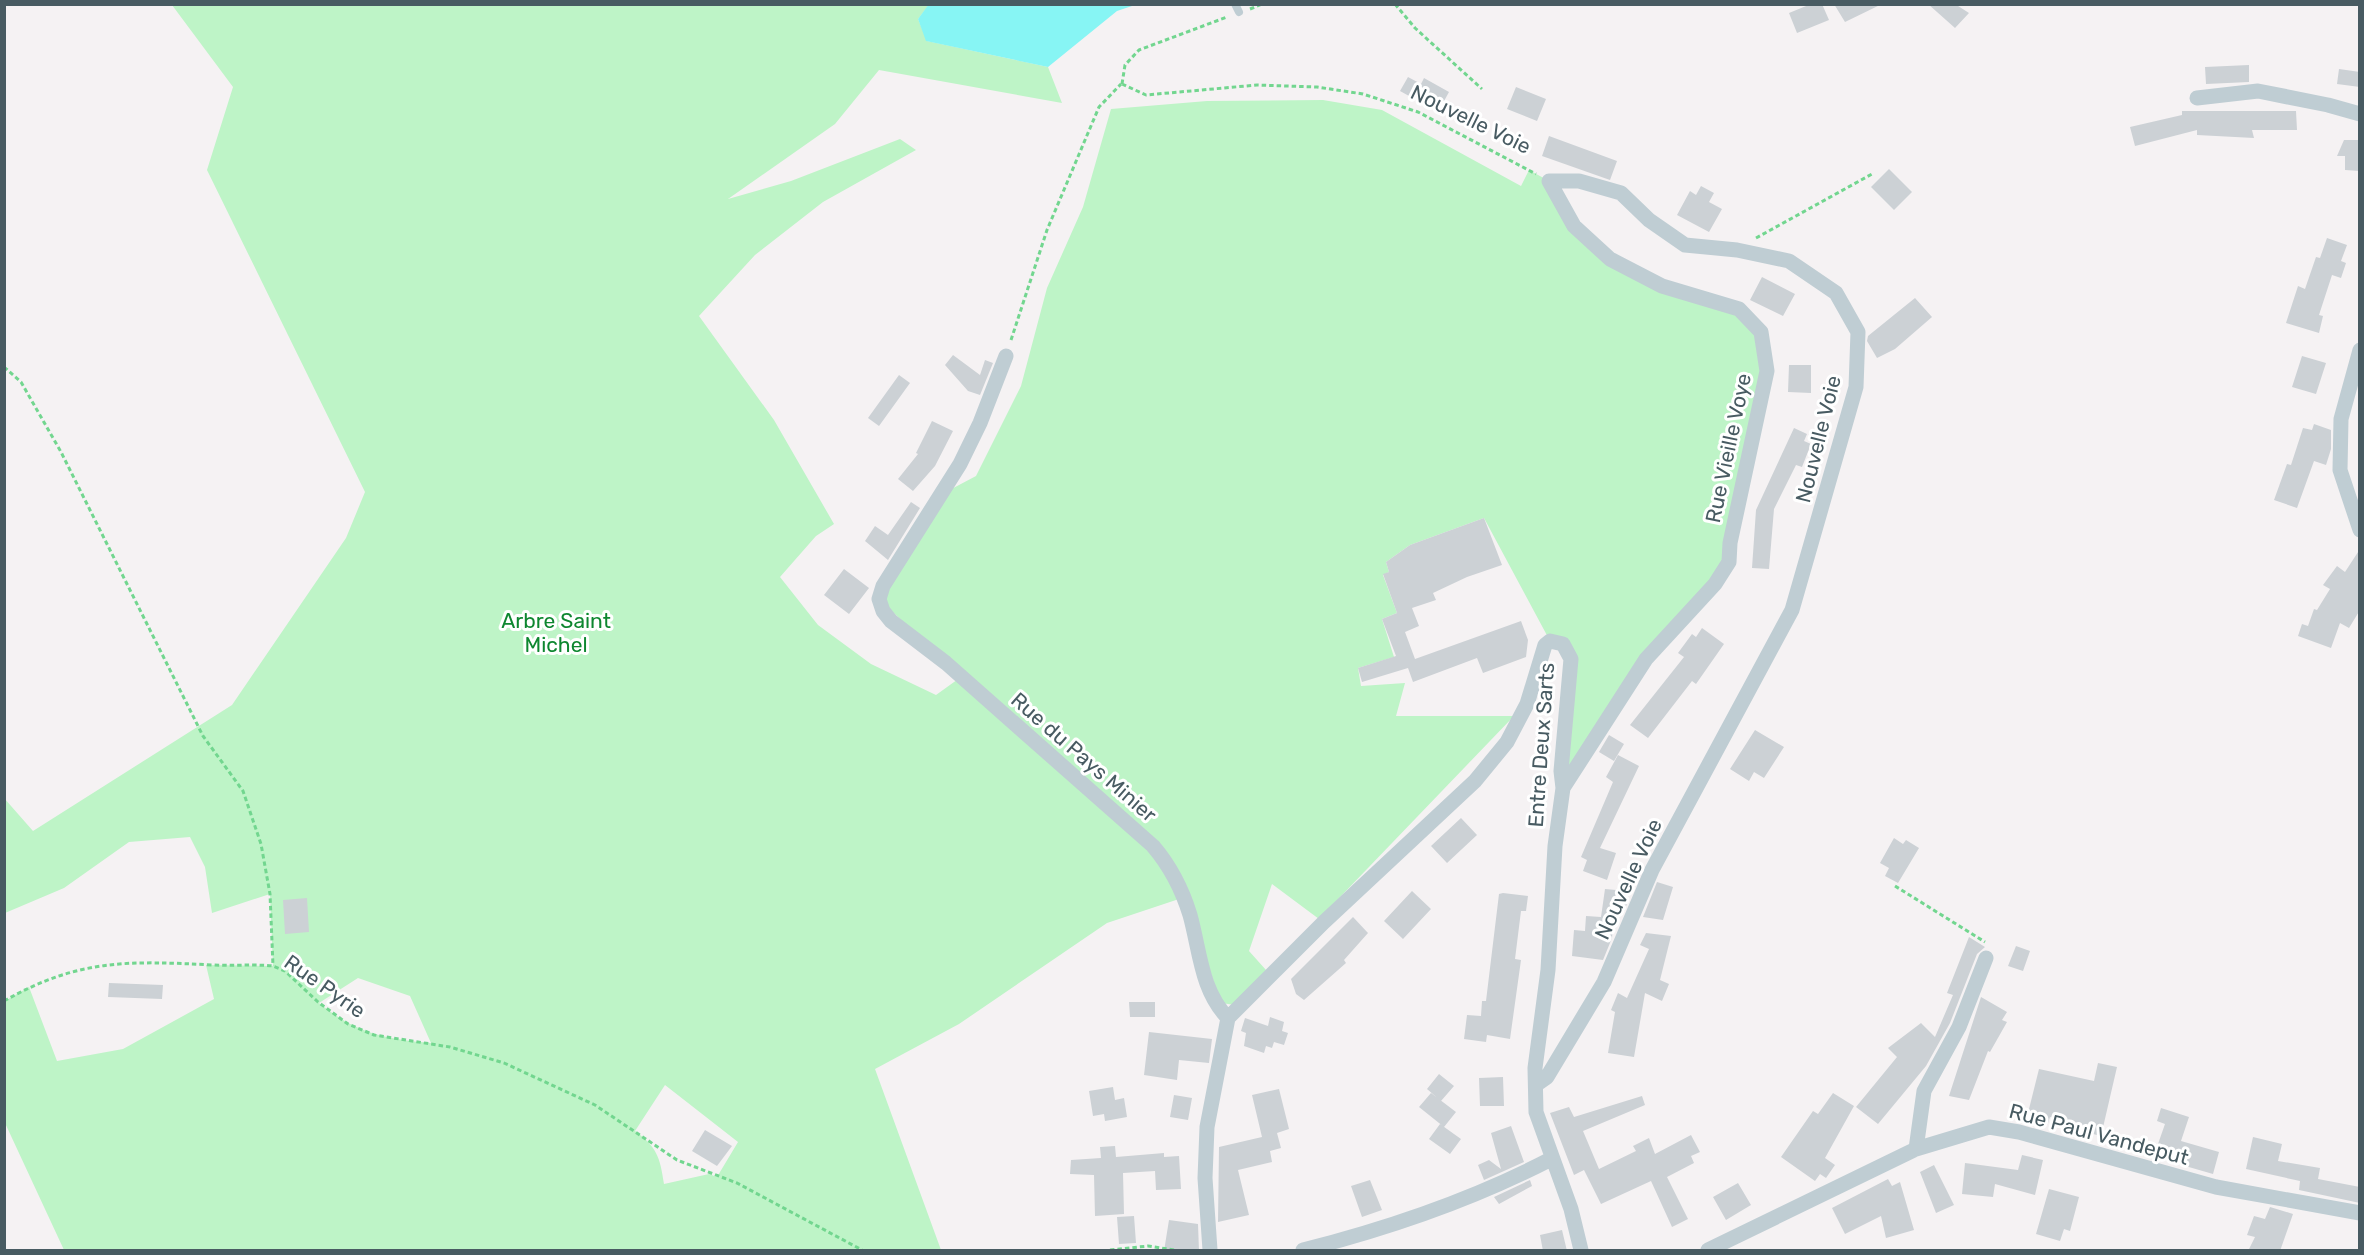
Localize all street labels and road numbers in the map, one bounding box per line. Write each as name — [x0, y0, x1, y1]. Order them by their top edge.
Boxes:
street label: Nouvelle Voie — [1407, 79, 1535, 159]
street label: Rue Vieille Voye — [1700, 371, 1756, 525]
street label: Nouvelle Voie — [1790, 373, 1846, 505]
street label: Entre Deux Sarts — [1523, 662, 1559, 828]
street label: Rue du Pays Minier — [1006, 687, 1162, 827]
street label: Nouvelle Voie — [1589, 815, 1667, 943]
street label: Rue Pyrie — [280, 949, 370, 1023]
street label: Rue Paul Vandeput — [2006, 1098, 2192, 1170]

